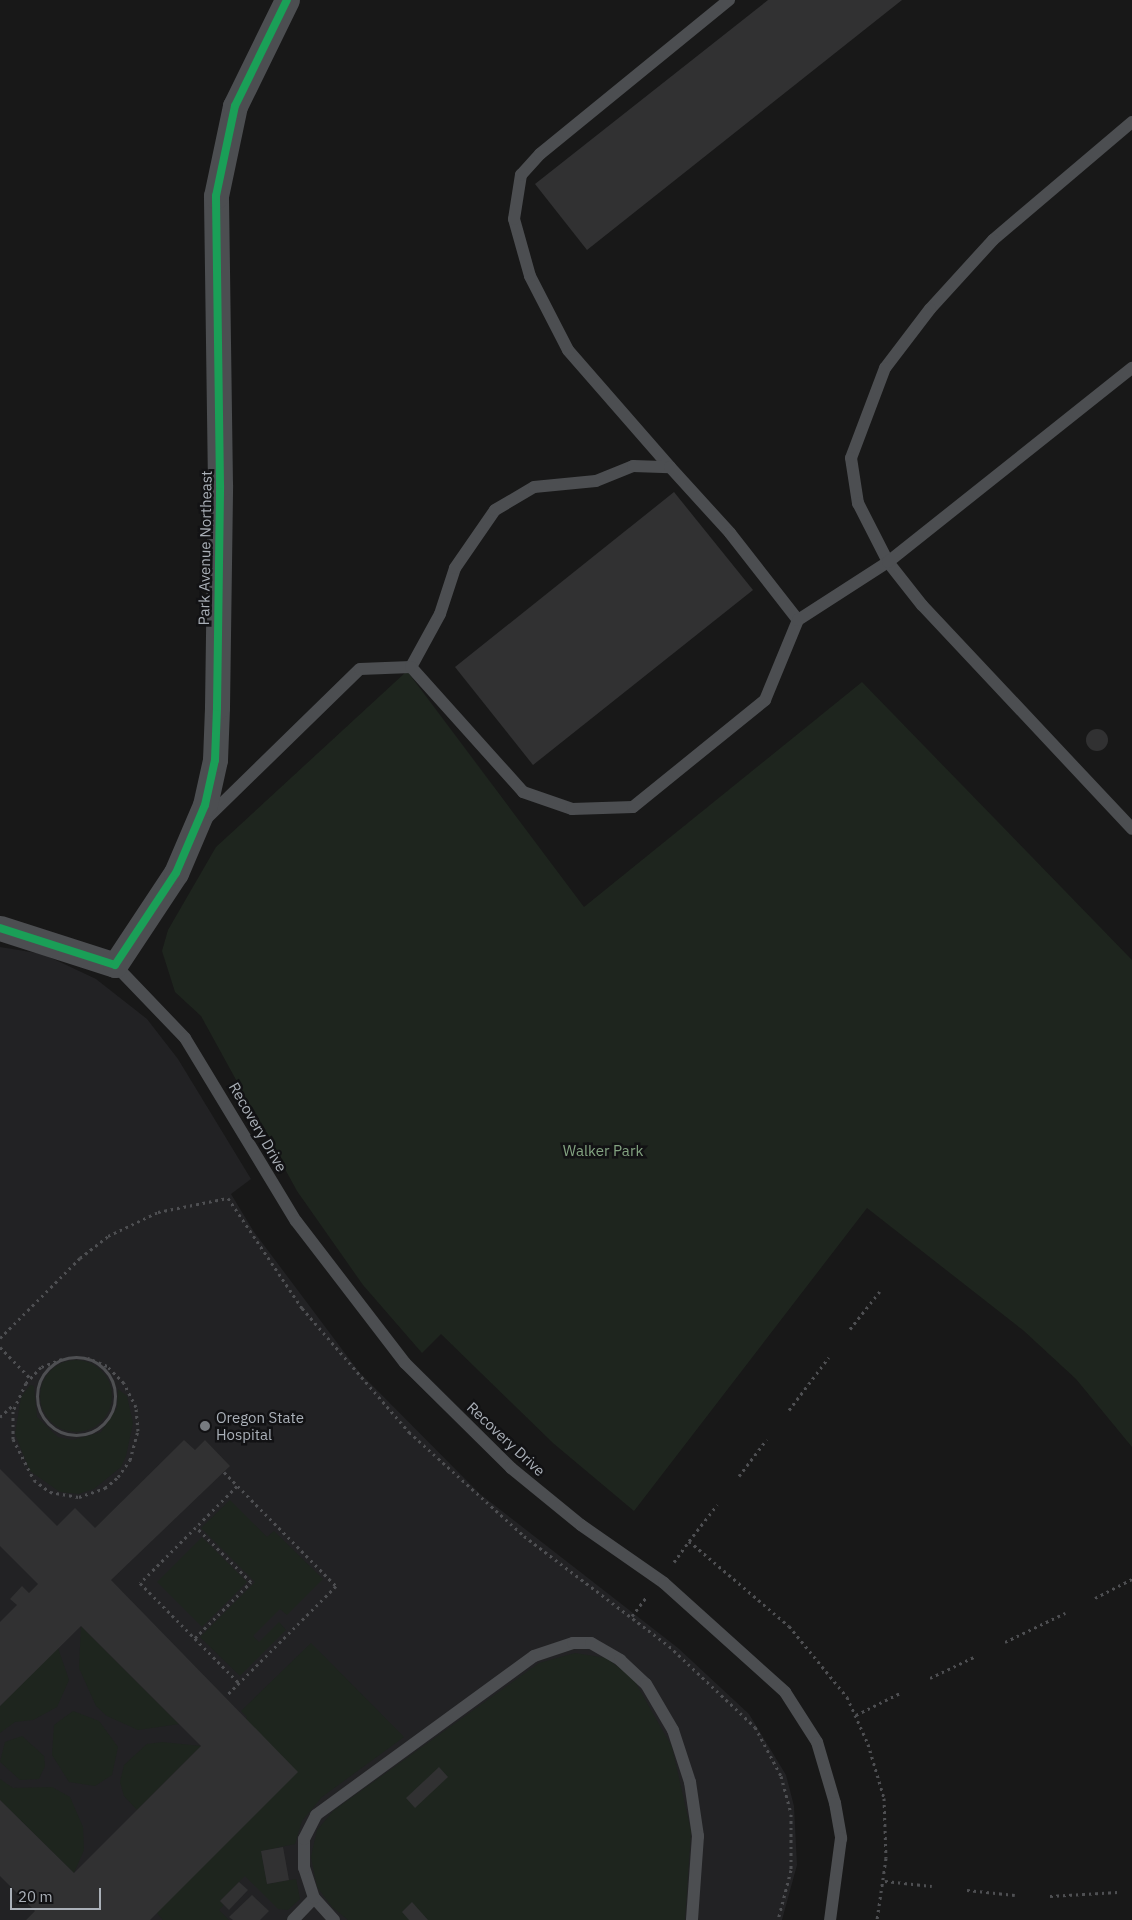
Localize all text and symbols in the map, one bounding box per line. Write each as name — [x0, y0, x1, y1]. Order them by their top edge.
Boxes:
street label: Park Avenue Northeast — [195, 471, 215, 625]
street label: Recovery Drive — [225, 1079, 291, 1175]
park label: Walker Park — [563, 1142, 643, 1160]
street label: Recovery Drive — [463, 1398, 549, 1480]
place label: Oregon State Hospital — [216, 1408, 304, 1443]
marker: Oregon State Hospital — [198, 1419, 212, 1433]
scale bar — [12, 1878, 104, 1910]
text: 20 m — [18, 1887, 53, 1906]

